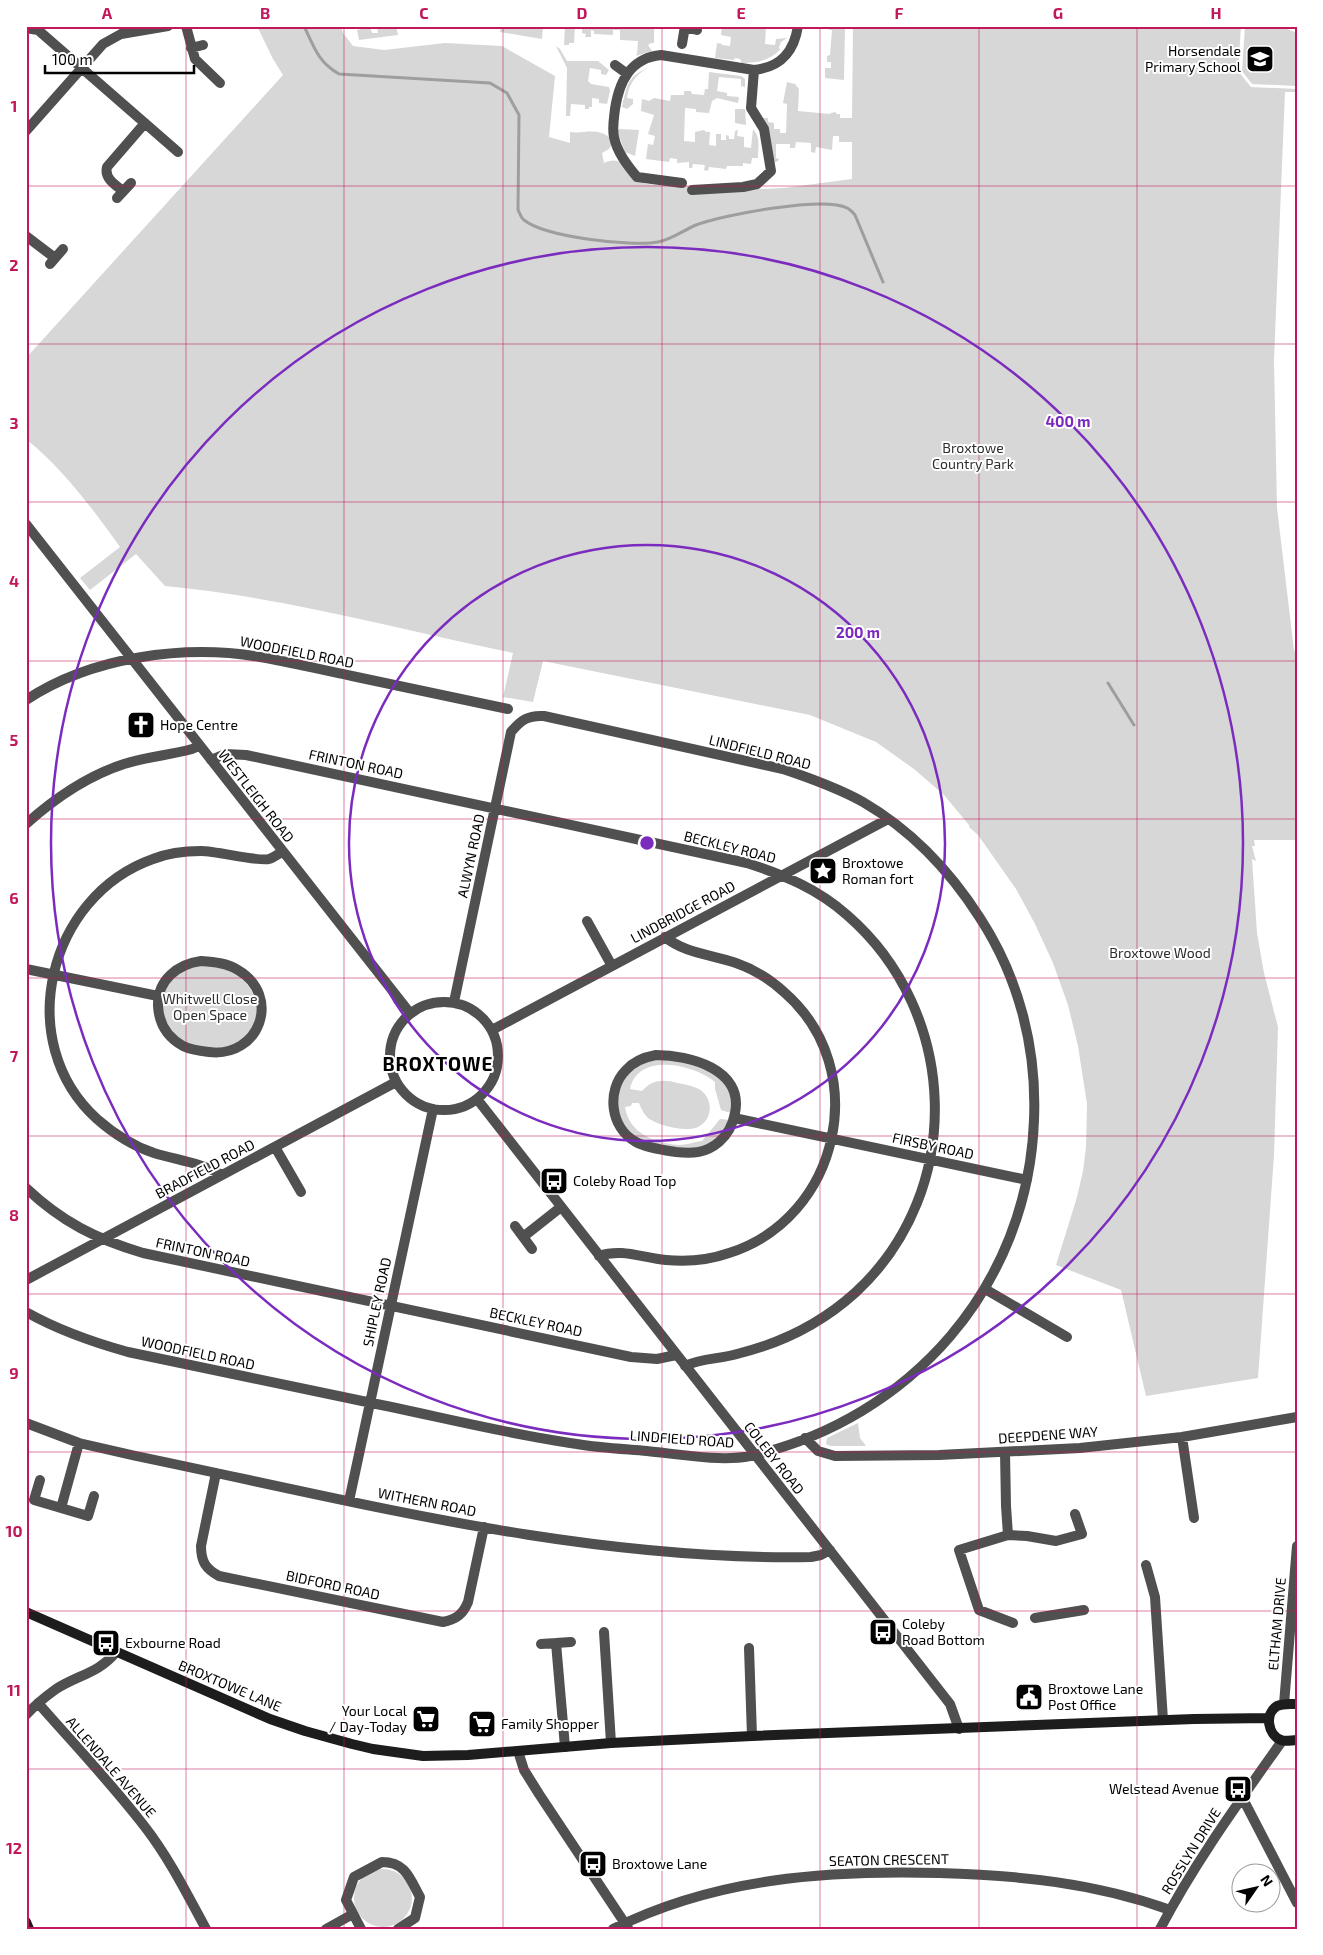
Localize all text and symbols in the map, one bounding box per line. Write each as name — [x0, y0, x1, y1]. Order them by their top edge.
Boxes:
text: A — [102, 3, 113, 22]
text: B — [260, 3, 270, 22]
text: C — [419, 3, 429, 22]
text: D — [577, 3, 588, 22]
text: E — [736, 3, 746, 22]
text: F — [895, 3, 904, 22]
text: G — [1053, 3, 1063, 22]
text: H — [1210, 3, 1222, 22]
scale bar — [45, 42, 194, 74]
place label: Horsendale Primary School — [1145, 42, 1242, 75]
school or university icon: Horsendale Primary School — [1245, 44, 1275, 74]
text: 100 m — [52, 50, 93, 68]
text: 1 — [11, 96, 17, 115]
text: 2 — [9, 255, 19, 274]
text: 400 m — [1046, 412, 1090, 430]
text: 3 — [9, 413, 19, 432]
park label: Broxtowe Country Park — [932, 439, 1014, 472]
text: 4 — [9, 571, 19, 590]
text: 200 m — [836, 623, 880, 641]
street label: WOODFIELD ROAD — [239, 632, 356, 671]
church icon: Hope Centre — [126, 710, 156, 740]
place label: Hope Centre — [160, 716, 238, 733]
text: 5 — [10, 730, 19, 749]
street label: LINDFIELD ROAD — [707, 731, 813, 772]
street label: FRINTON ROAD — [307, 745, 405, 782]
street label: WESTLEIGH ROAD — [215, 746, 298, 845]
street label: ALWYN ROAD — [453, 812, 488, 899]
street label: BECKLEY ROAD — [682, 827, 778, 866]
centre of rings — [638, 834, 656, 852]
place label: Broxtowe Roman fort — [842, 854, 914, 887]
place icon: Broxtowe Roman fort — [808, 856, 838, 886]
street label: LINDBRIDGE ROAD — [628, 877, 738, 946]
text: 6 — [9, 888, 19, 907]
park label: Broxtowe Wood — [1109, 944, 1211, 961]
park label: Whitwell Close Open Space — [162, 990, 258, 1023]
text: 7 — [10, 1046, 19, 1065]
district label: BROXTOWE — [382, 1052, 494, 1075]
street label: FIRSBY ROAD — [891, 1129, 975, 1162]
street label: BRADFIELD ROAD — [152, 1135, 257, 1202]
bus stop icon: Coleby Road Top — [539, 1166, 569, 1196]
place label: Coleby Road Top — [573, 1172, 676, 1189]
text: 8 — [9, 1205, 19, 1224]
street label: FRINTON ROAD — [154, 1233, 252, 1270]
street label: SHIPLEY ROAD — [359, 1256, 394, 1348]
street label: BECKLEY ROAD — [488, 1303, 584, 1340]
street label: WOODFIELD ROAD — [140, 1332, 257, 1373]
text: 9 — [9, 1363, 19, 1382]
street label: COLEBY ROAD — [741, 1418, 808, 1497]
street label: DEEPDENE WAY — [998, 1423, 1098, 1446]
street label: LINDFIELD ROAD — [629, 1426, 735, 1451]
street label: WITHERN ROAD — [376, 1484, 478, 1519]
text: 10 — [5, 1521, 23, 1540]
street label: BIDFORD ROAD — [285, 1566, 382, 1603]
street label: ELTHAM DRIVE — [1264, 1577, 1289, 1671]
place label: Coleby Road Bottom — [902, 1615, 985, 1648]
bus stop icon: Coleby Road Bottom — [868, 1617, 898, 1647]
bus stop icon: Exbourne Road — [91, 1628, 121, 1658]
place label: Exbourne Road — [125, 1634, 221, 1651]
street label: BROXTOWE LANE — [176, 1656, 284, 1715]
text: 11 — [7, 1680, 21, 1699]
place label: Broxtowe Lane Post Office — [1048, 1680, 1143, 1713]
public building icon: Broxtowe Lane Post Office — [1014, 1682, 1044, 1712]
place label: Your Local / Day-Today — [329, 1702, 408, 1735]
supermarket icon: Your Local / Day-Today — [411, 1704, 441, 1734]
supermarket icon: Family Shopper — [467, 1709, 497, 1739]
street label: ALLENDALE AVENUE — [63, 1713, 160, 1821]
place label: Family Shopper — [501, 1715, 599, 1732]
bus stop icon: Welstead Avenue — [1223, 1774, 1253, 1804]
place label: Welstead Avenue — [1109, 1780, 1219, 1797]
street label: ROSSLYN DRIVE — [1157, 1804, 1224, 1897]
text: 12 — [6, 1838, 22, 1857]
bus stop icon: Broxtowe Lane — [578, 1849, 608, 1879]
street label: SEATON CRESCENT — [829, 1850, 949, 1869]
place label: Broxtowe Lane — [612, 1855, 707, 1872]
north arrow — [1230, 1862, 1280, 1912]
text: N — [1257, 1872, 1277, 1889]

